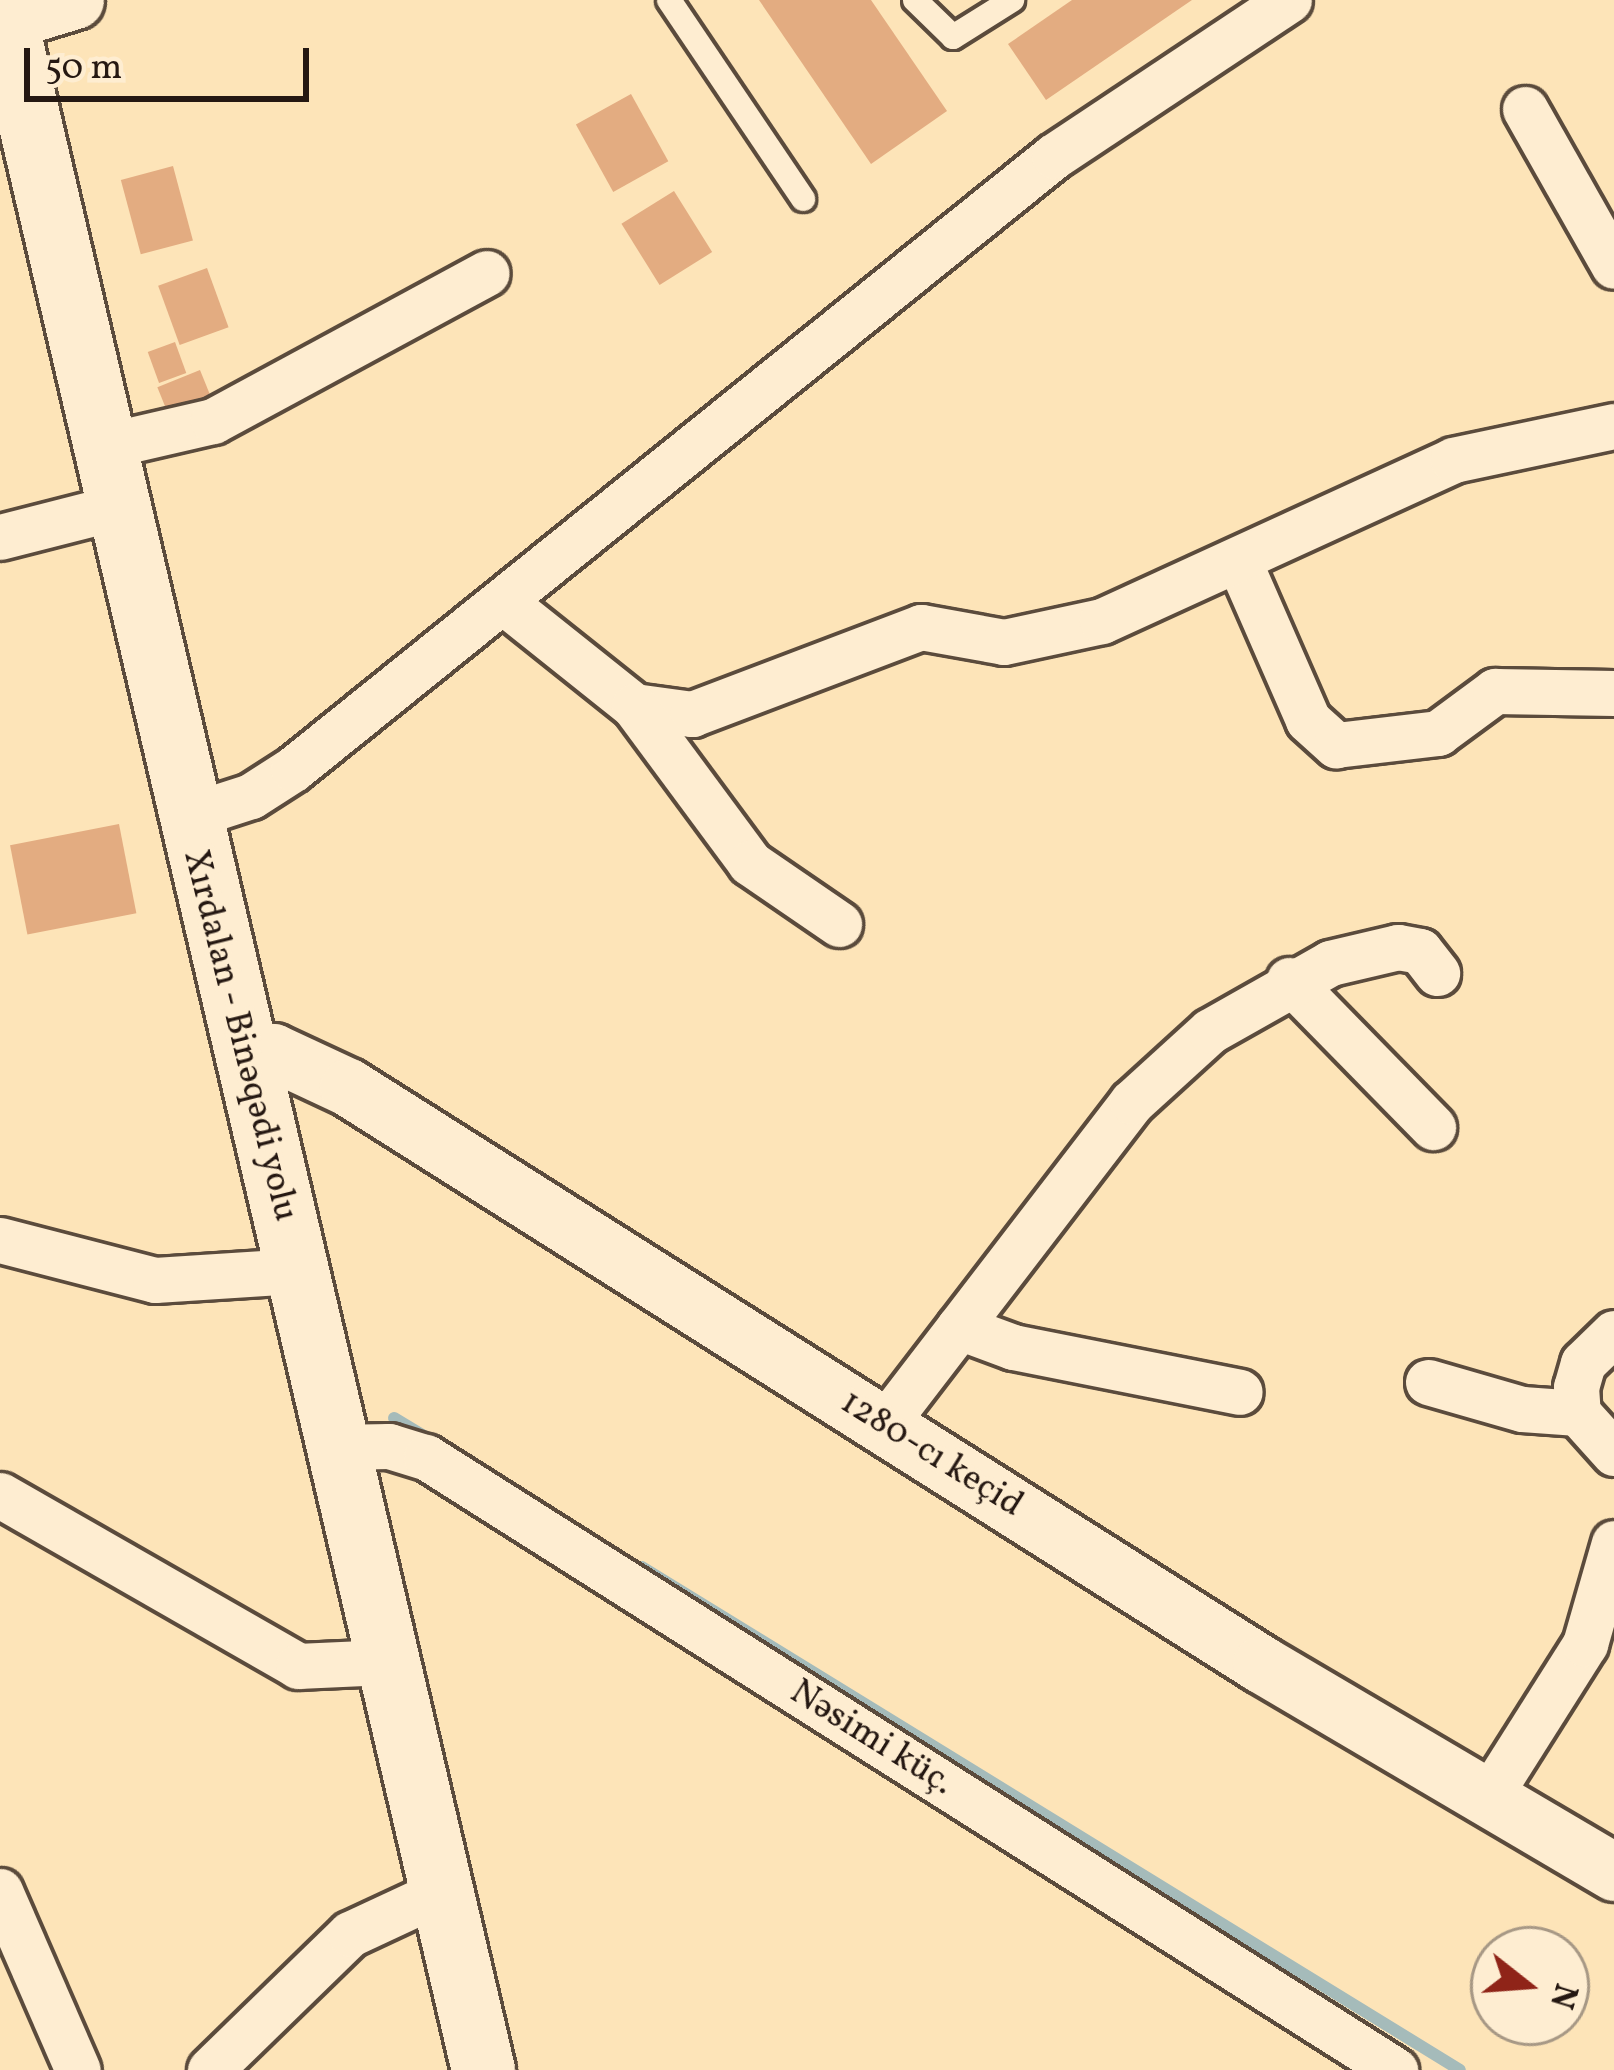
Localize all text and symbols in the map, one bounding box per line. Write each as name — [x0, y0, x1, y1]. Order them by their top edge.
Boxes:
scale bar — [30, 24, 315, 98]
text: 50 m — [45, 44, 122, 94]
street label: Xırdalan - Binəqədi yolu — [172, 845, 306, 1227]
street label: 1280-cı keçid — [832, 1382, 1030, 1528]
street label: Nəsimi küç. — [781, 1672, 961, 1806]
north arrow — [1470, 1926, 1590, 2046]
text: N — [1536, 1977, 1587, 2014]

